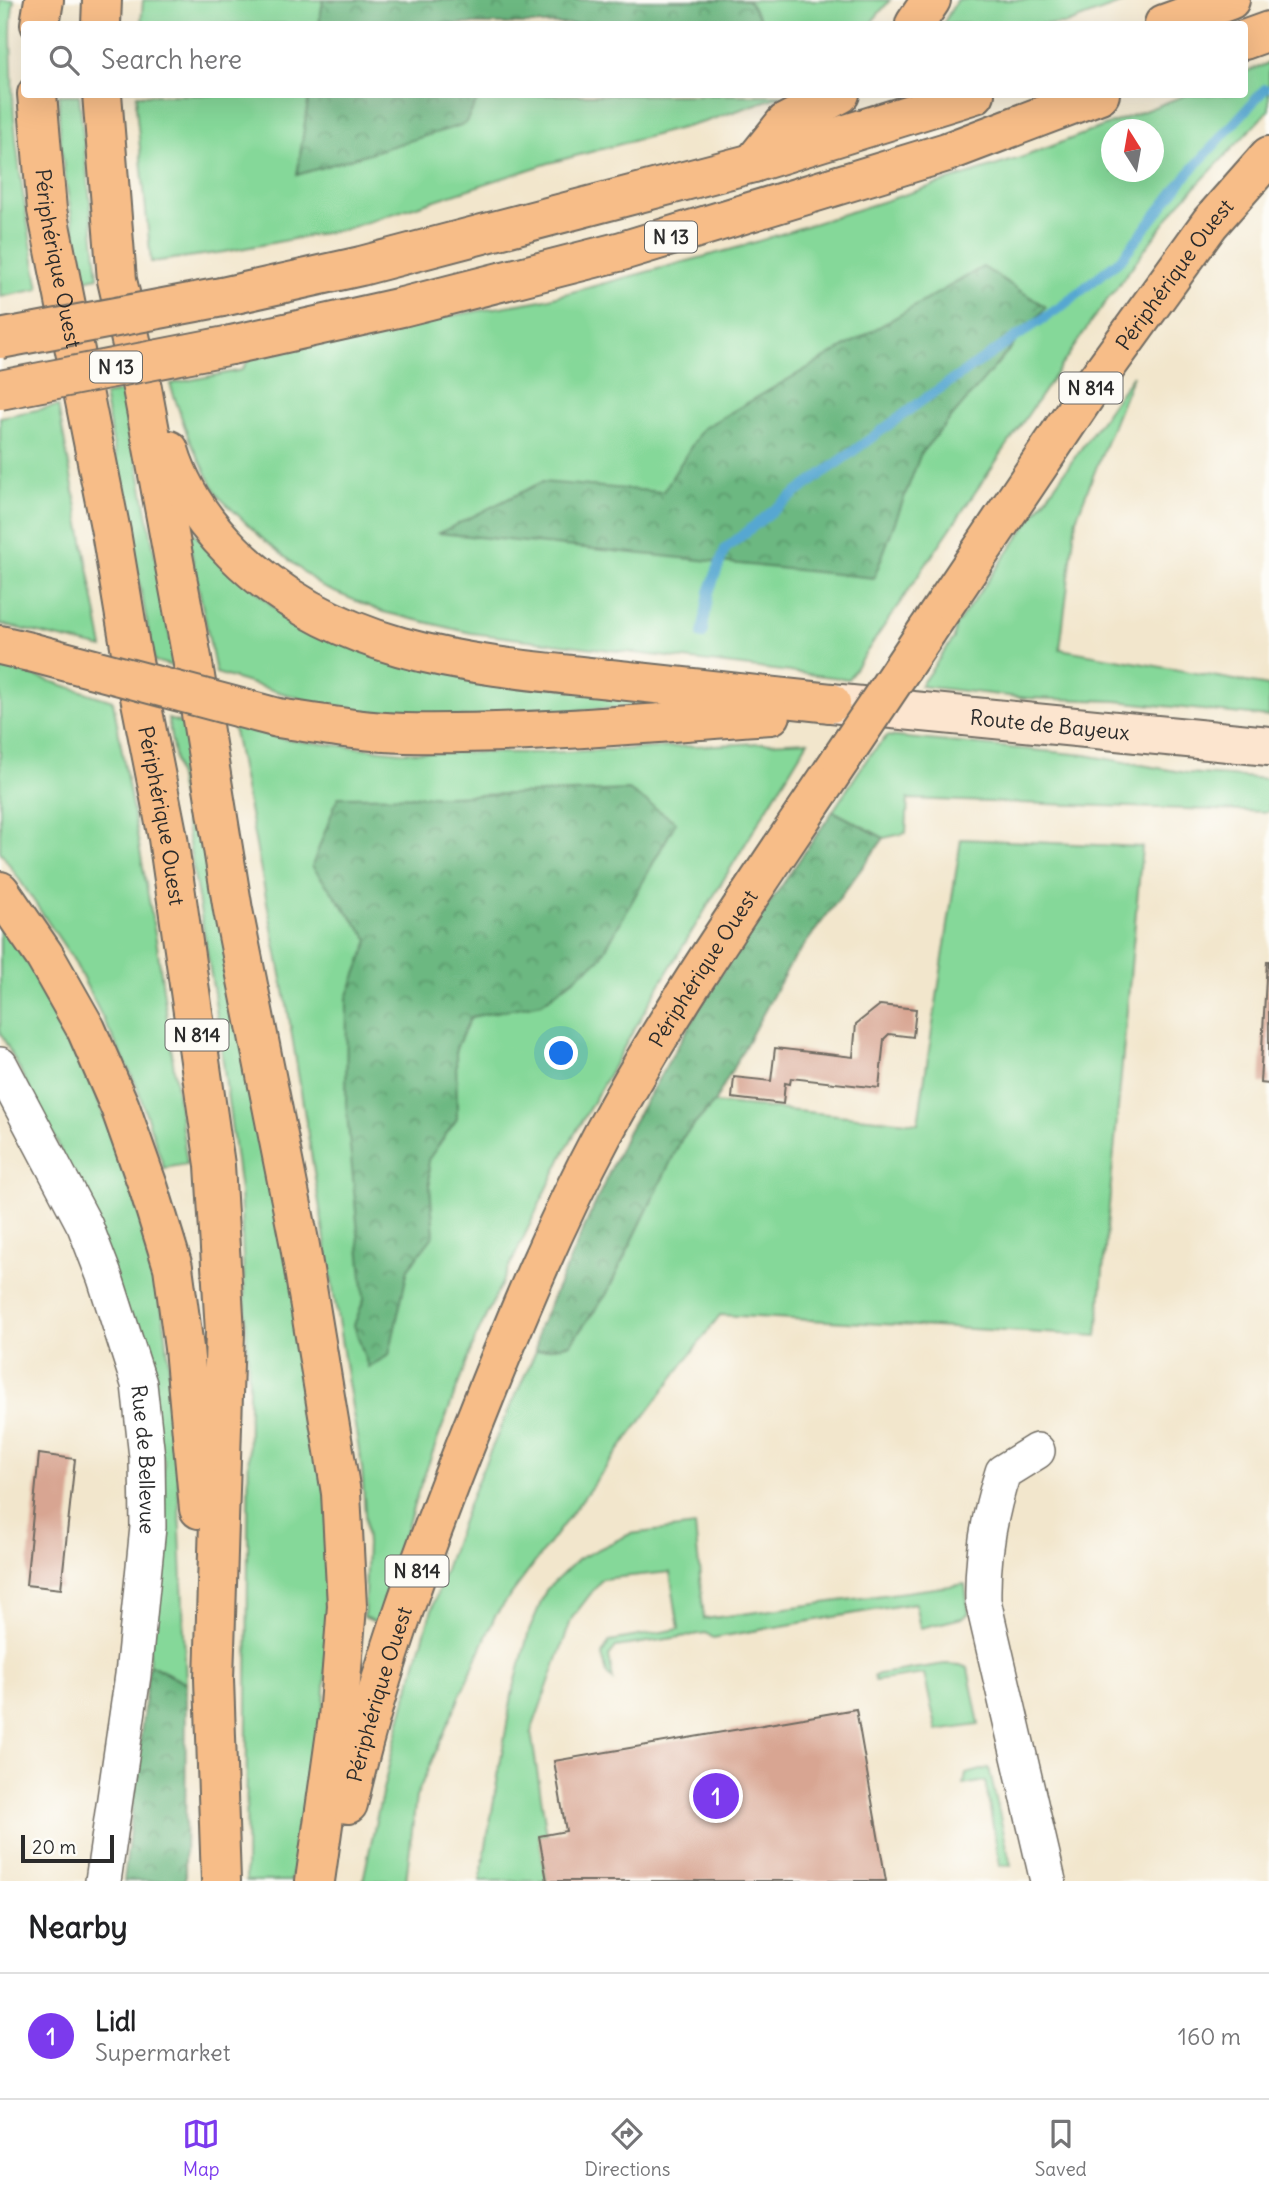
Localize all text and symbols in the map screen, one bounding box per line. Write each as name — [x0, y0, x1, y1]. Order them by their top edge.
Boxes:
search box — [21, 21, 1248, 98]
icon: search — [45, 41, 83, 79]
text: Search here — [101, 43, 242, 76]
north arrow — [1101, 119, 1164, 182]
street label: Périphérique Ouest — [30, 168, 88, 350]
street label: Périphérique Ouest — [1109, 193, 1239, 355]
road number: N 13 — [645, 221, 697, 252]
road number: N 13 — [90, 352, 142, 382]
road number: N 814 — [1060, 372, 1122, 404]
street label: Route de Bayeux — [969, 703, 1131, 746]
street label: Périphérique Ouest — [133, 724, 191, 907]
street label: Périphérique Ouest — [642, 884, 763, 1052]
road number: N 814 — [166, 1020, 228, 1050]
your location — [544, 1036, 578, 1070]
street label: Rue de Bellevue — [126, 1384, 162, 1536]
road number: N 814 — [386, 1555, 448, 1586]
street label: Périphérique Ouest — [340, 1603, 418, 1785]
pin: 1 — [693, 1770, 739, 1822]
scale bar — [21, 1832, 114, 1864]
text: 20 m — [32, 1835, 76, 1859]
text: Nearby — [28, 1908, 128, 1946]
text: Lidl — [95, 2005, 136, 2038]
text: 1 — [46, 2022, 56, 2051]
text: 160 m — [1178, 2022, 1241, 2051]
text: Supermarket — [95, 2038, 231, 2067]
tab: Map — [182, 2115, 220, 2181]
tab: Directions — [585, 2115, 670, 2181]
tab: Saved — [1035, 2115, 1087, 2181]

